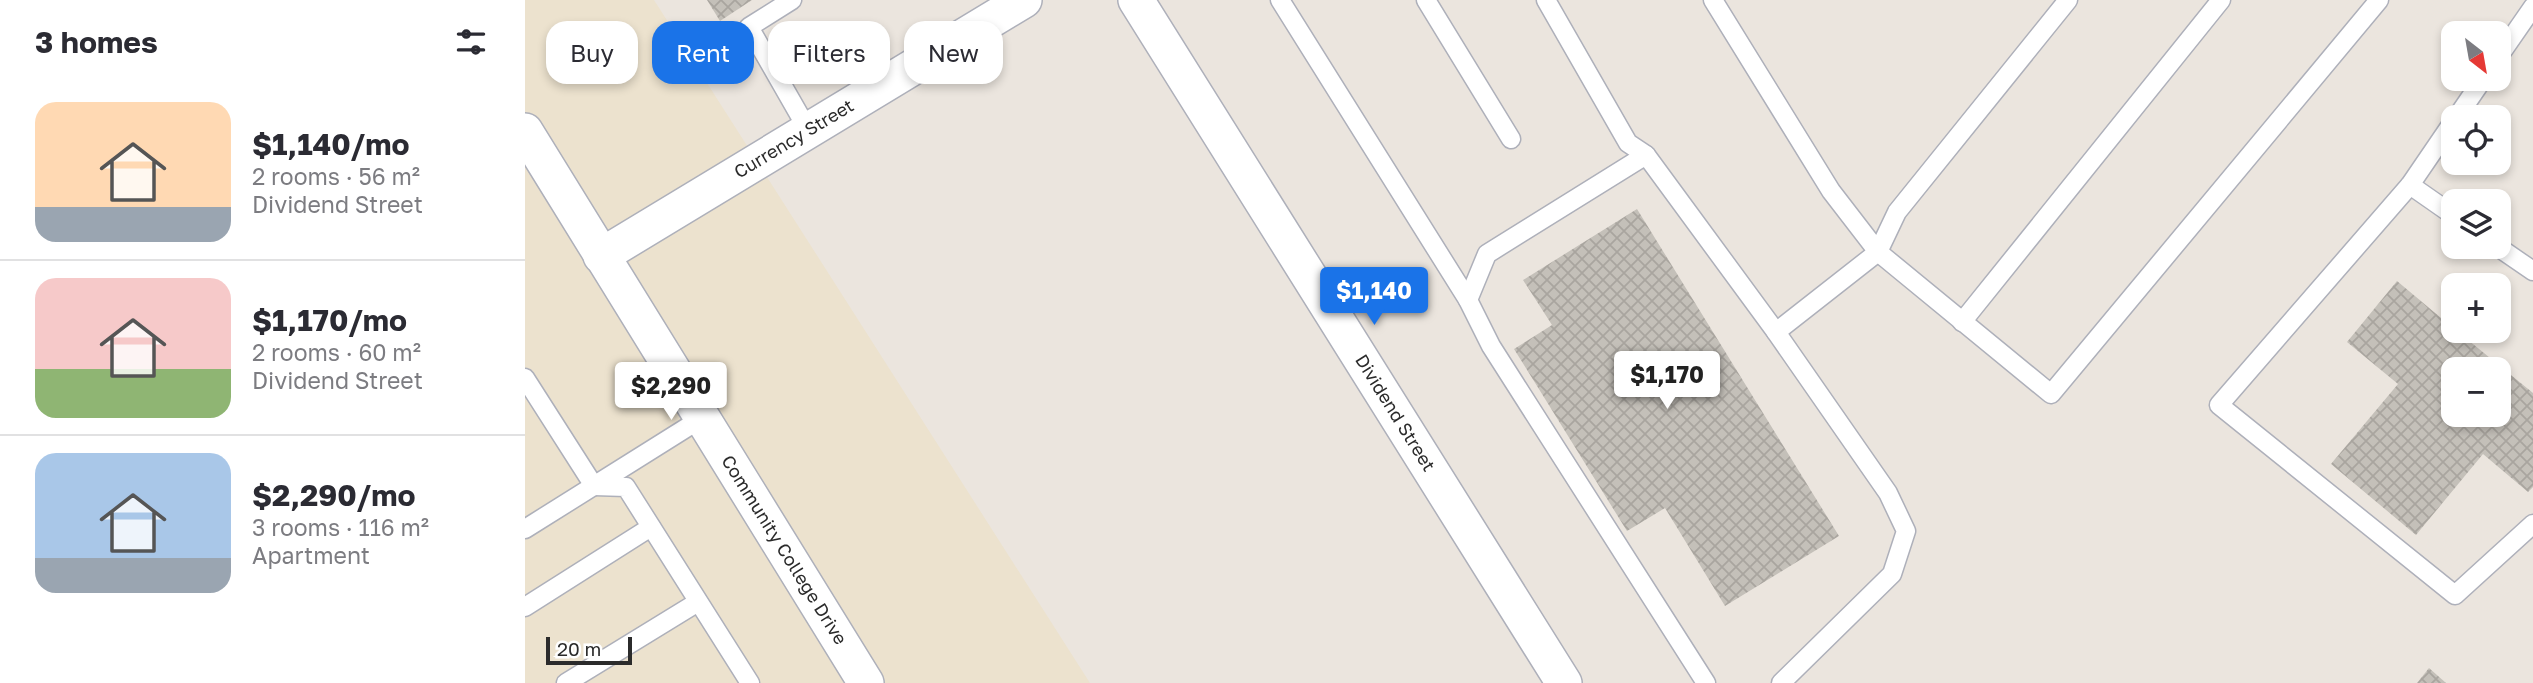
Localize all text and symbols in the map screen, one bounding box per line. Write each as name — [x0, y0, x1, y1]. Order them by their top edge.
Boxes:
chip: Buy — [546, 21, 638, 84]
chip: Rent — [652, 21, 754, 84]
chip: Filters — [768, 21, 890, 84]
chip: New — [904, 21, 1003, 84]
north arrow — [2441, 21, 2511, 91]
map controls — [2441, 21, 2511, 427]
icon: filters — [452, 23, 490, 61]
text: 3 homes — [35, 24, 158, 60]
street label: Currency Street — [730, 94, 857, 183]
button: locate — [2441, 105, 2511, 175]
text: $1,140/mo — [252, 126, 410, 162]
icon: home — [91, 130, 175, 214]
text: 2 rooms · 56 m² — [252, 162, 420, 190]
button: layers — [2441, 189, 2511, 259]
text: Dividend Street — [252, 190, 423, 218]
pin: $1,140 — [1317, 268, 1431, 327]
button: + — [2441, 273, 2511, 343]
text: $1,140 — [1336, 276, 1412, 304]
text: $1,170/mo — [252, 302, 407, 338]
icon: home — [91, 306, 175, 390]
text: 2 rooms · 60 m² — [252, 338, 421, 366]
street label: Dividend Street — [1351, 350, 1441, 475]
pin: $1,170 — [1610, 352, 1724, 411]
button: − — [2441, 357, 2511, 427]
text: $1,170 — [1630, 360, 1704, 388]
pin: $2,290 — [614, 362, 728, 422]
text: Dividend Street — [252, 366, 423, 394]
text: $2,290 — [631, 371, 711, 399]
street label: Community College Drive — [717, 451, 852, 648]
text: $2,290/mo — [252, 477, 416, 513]
icon: home — [91, 481, 175, 565]
text: 3 rooms · 116 m² — [252, 513, 429, 541]
text: Apartment — [252, 541, 370, 569]
scale bar — [546, 634, 632, 666]
text: 20 m — [557, 637, 601, 660]

